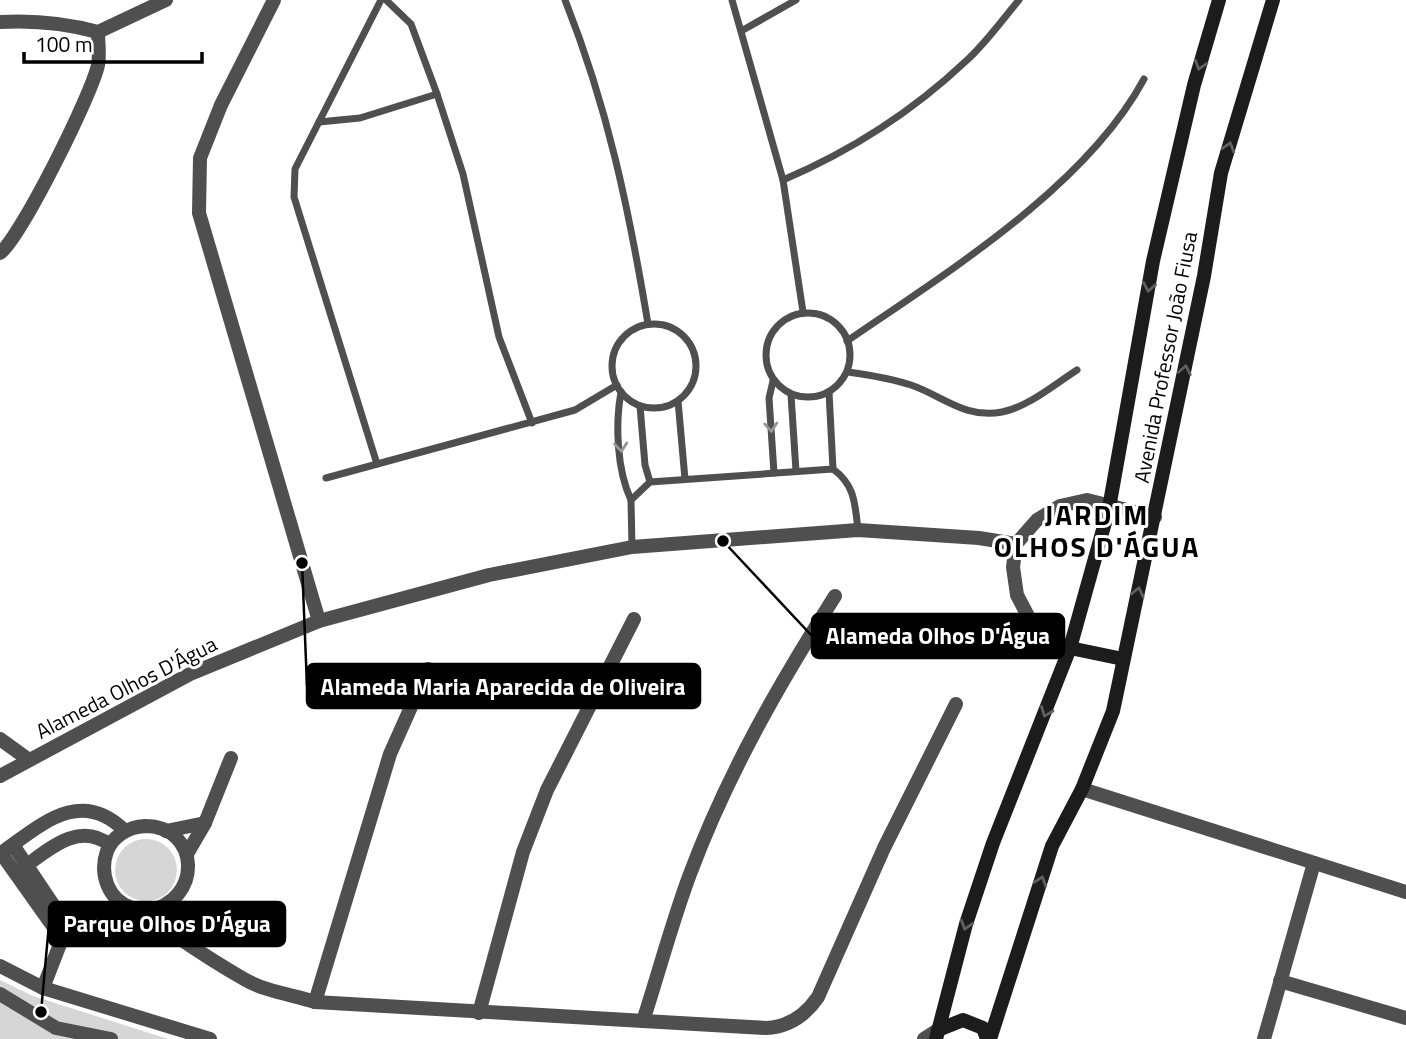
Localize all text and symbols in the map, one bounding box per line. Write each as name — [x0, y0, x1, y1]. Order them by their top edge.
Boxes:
scale bar — [24, 21, 203, 65]
text: 100 m — [35, 28, 92, 60]
one-way arrow — [1193, 59, 1208, 71]
one-way arrow — [1220, 141, 1235, 153]
street label: Avenida Professor João Fiusa — [1125, 228, 1205, 486]
one-way arrow — [1142, 281, 1157, 293]
one-way arrow — [1176, 364, 1191, 376]
one-way arrow — [763, 421, 778, 432]
one-way arrow — [613, 441, 628, 453]
district label: JARDIM OLHOS D'ÁGUA — [994, 493, 1200, 568]
one-way arrow — [1130, 586, 1144, 598]
callout: Alameda Olhos D'Água — [812, 614, 1064, 658]
text: Alameda Olhos D'Água — [826, 618, 1050, 653]
street label: Alameda Olhos D'Água — [30, 627, 223, 747]
callout: Alameda Maria Aparecida de Oliveira — [307, 664, 700, 708]
text: Alameda Maria Aparecida de Oliveira — [321, 669, 685, 704]
one-way arrow — [1040, 705, 1054, 717]
one-way arrow — [1033, 875, 1047, 887]
callout: Parque Olhos D'Água — [49, 902, 285, 946]
text: Parque Olhos D'Água — [63, 906, 271, 941]
one-way arrow — [960, 918, 974, 931]

